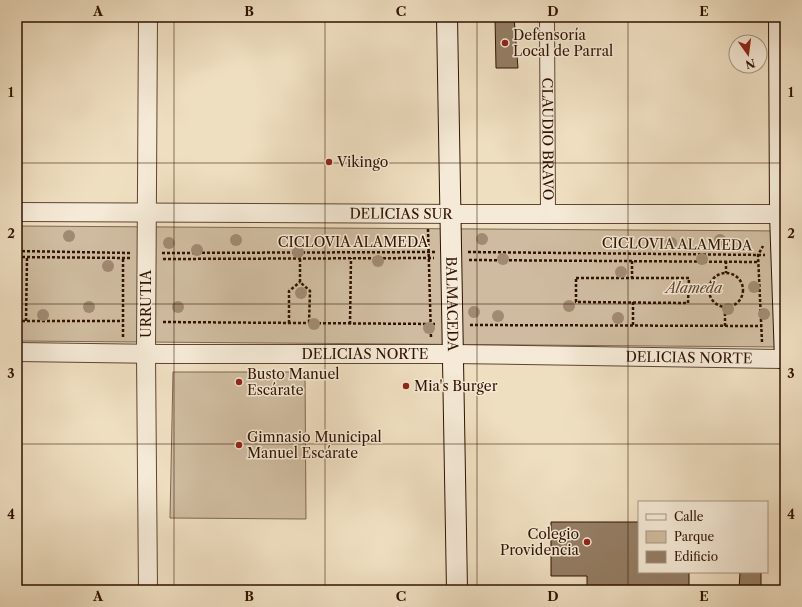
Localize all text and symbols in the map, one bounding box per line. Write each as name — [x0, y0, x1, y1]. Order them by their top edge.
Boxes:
text: A — [92, 3, 104, 19]
text: B — [244, 3, 254, 19]
text: C — [396, 3, 406, 19]
text: D — [547, 3, 559, 19]
text: E — [699, 3, 709, 19]
place label: Defensoría Local de Parral — [513, 26, 613, 60]
north arrow — [728, 34, 768, 74]
marker: Defensoría Local de Parral — [500, 38, 510, 48]
text: N — [744, 56, 757, 72]
street label: CLAUDIO BRAVO — [538, 78, 557, 200]
text: 1 — [8, 84, 14, 100]
text: 1 — [788, 84, 794, 100]
place label: Vikingo — [336, 153, 388, 171]
marker: Vikingo — [324, 157, 334, 167]
street label: DELICIAS SUR — [349, 204, 453, 223]
text: 2 — [7, 225, 15, 241]
text: 2 — [787, 225, 795, 241]
street label: CICLOVIA ALAMEDA — [278, 233, 429, 251]
street label: CICLOVIA ALAMEDA — [602, 234, 753, 254]
street label: BALMACEDA — [442, 256, 462, 352]
street label: URRUTIA — [137, 269, 155, 338]
park label: Alameda — [664, 279, 723, 297]
street label: DELICIAS NORTE — [302, 345, 428, 363]
street label: DELICIAS NORTE — [625, 348, 753, 368]
text: 3 — [7, 365, 15, 381]
place label: Busto Manuel Escárate — [247, 365, 339, 399]
text: 3 — [787, 365, 795, 381]
marker: Busto Manuel Escárate — [234, 377, 244, 387]
place label: Mia's Burger — [414, 377, 498, 395]
marker: Mia's Burger — [401, 381, 411, 391]
place label: Gimnasio Municipal Manuel Escárate — [247, 428, 382, 462]
marker: Gimnasio Municipal Manuel Escárate — [234, 440, 244, 450]
legend — [638, 501, 768, 573]
text: 4 — [7, 506, 15, 522]
text: 4 — [787, 506, 795, 522]
text: Calle — [674, 509, 704, 524]
place label: Colegio Providencia — [500, 525, 580, 559]
text: Parque — [674, 529, 715, 544]
marker: Colegio Providencia — [582, 537, 592, 547]
text: Edificio — [674, 549, 718, 564]
text: A — [92, 588, 104, 604]
text: B — [244, 588, 254, 604]
text: C — [396, 588, 406, 604]
text: D — [547, 588, 559, 604]
text: E — [699, 588, 709, 604]

